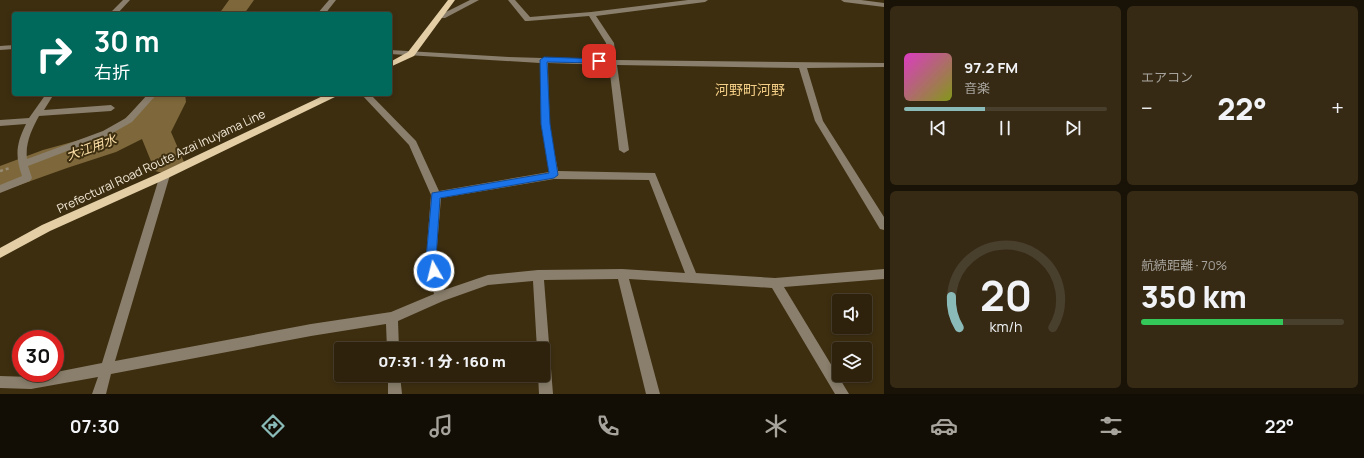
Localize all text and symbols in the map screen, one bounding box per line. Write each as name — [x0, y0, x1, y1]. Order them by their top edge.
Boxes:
text: 30 m — [94, 22, 159, 60]
icon: right — [28, 28, 80, 80]
pin — [582, 44, 616, 78]
icon: arrive — [588, 50, 610, 72]
text: 97.2 FM — [964, 57, 1018, 78]
text: 右折 — [94, 60, 130, 84]
text: エアコン — [1141, 68, 1193, 86]
text: 音楽 — [964, 79, 990, 97]
district label: 河野町河野 — [715, 80, 785, 99]
text: 22° — [1217, 88, 1267, 129]
text: − — [1141, 93, 1153, 123]
text: + — [1331, 93, 1344, 123]
street label: Prefectural Road Route Azai Inuyama Line — [54, 105, 268, 217]
icon: previous — [927, 117, 949, 139]
icon: pause — [994, 117, 1016, 139]
icon: next — [1062, 117, 1084, 139]
water label: 大江用水 — [63, 129, 120, 164]
position arrow — [413, 250, 455, 292]
text: 航続距離 · 70% — [1141, 256, 1227, 274]
text: 20 — [979, 266, 1032, 322]
text: 350 km — [1141, 276, 1247, 317]
map controls — [832, 294, 872, 382]
button: sound — [832, 294, 872, 334]
text: km/h — [989, 316, 1022, 335]
speed limit sign: 30 — [12, 330, 64, 382]
button: layers — [832, 342, 872, 382]
text: 07:31 · 1 分 · 160 m — [378, 351, 506, 372]
icon: directions — [259, 412, 287, 440]
icon: music — [427, 412, 455, 440]
icon: phone — [594, 412, 622, 440]
icon: climate — [762, 412, 790, 440]
icon: car — [930, 412, 958, 440]
icon: filters — [1097, 412, 1125, 440]
text: 07:30 — [70, 414, 120, 438]
text: 22° — [1265, 414, 1294, 438]

